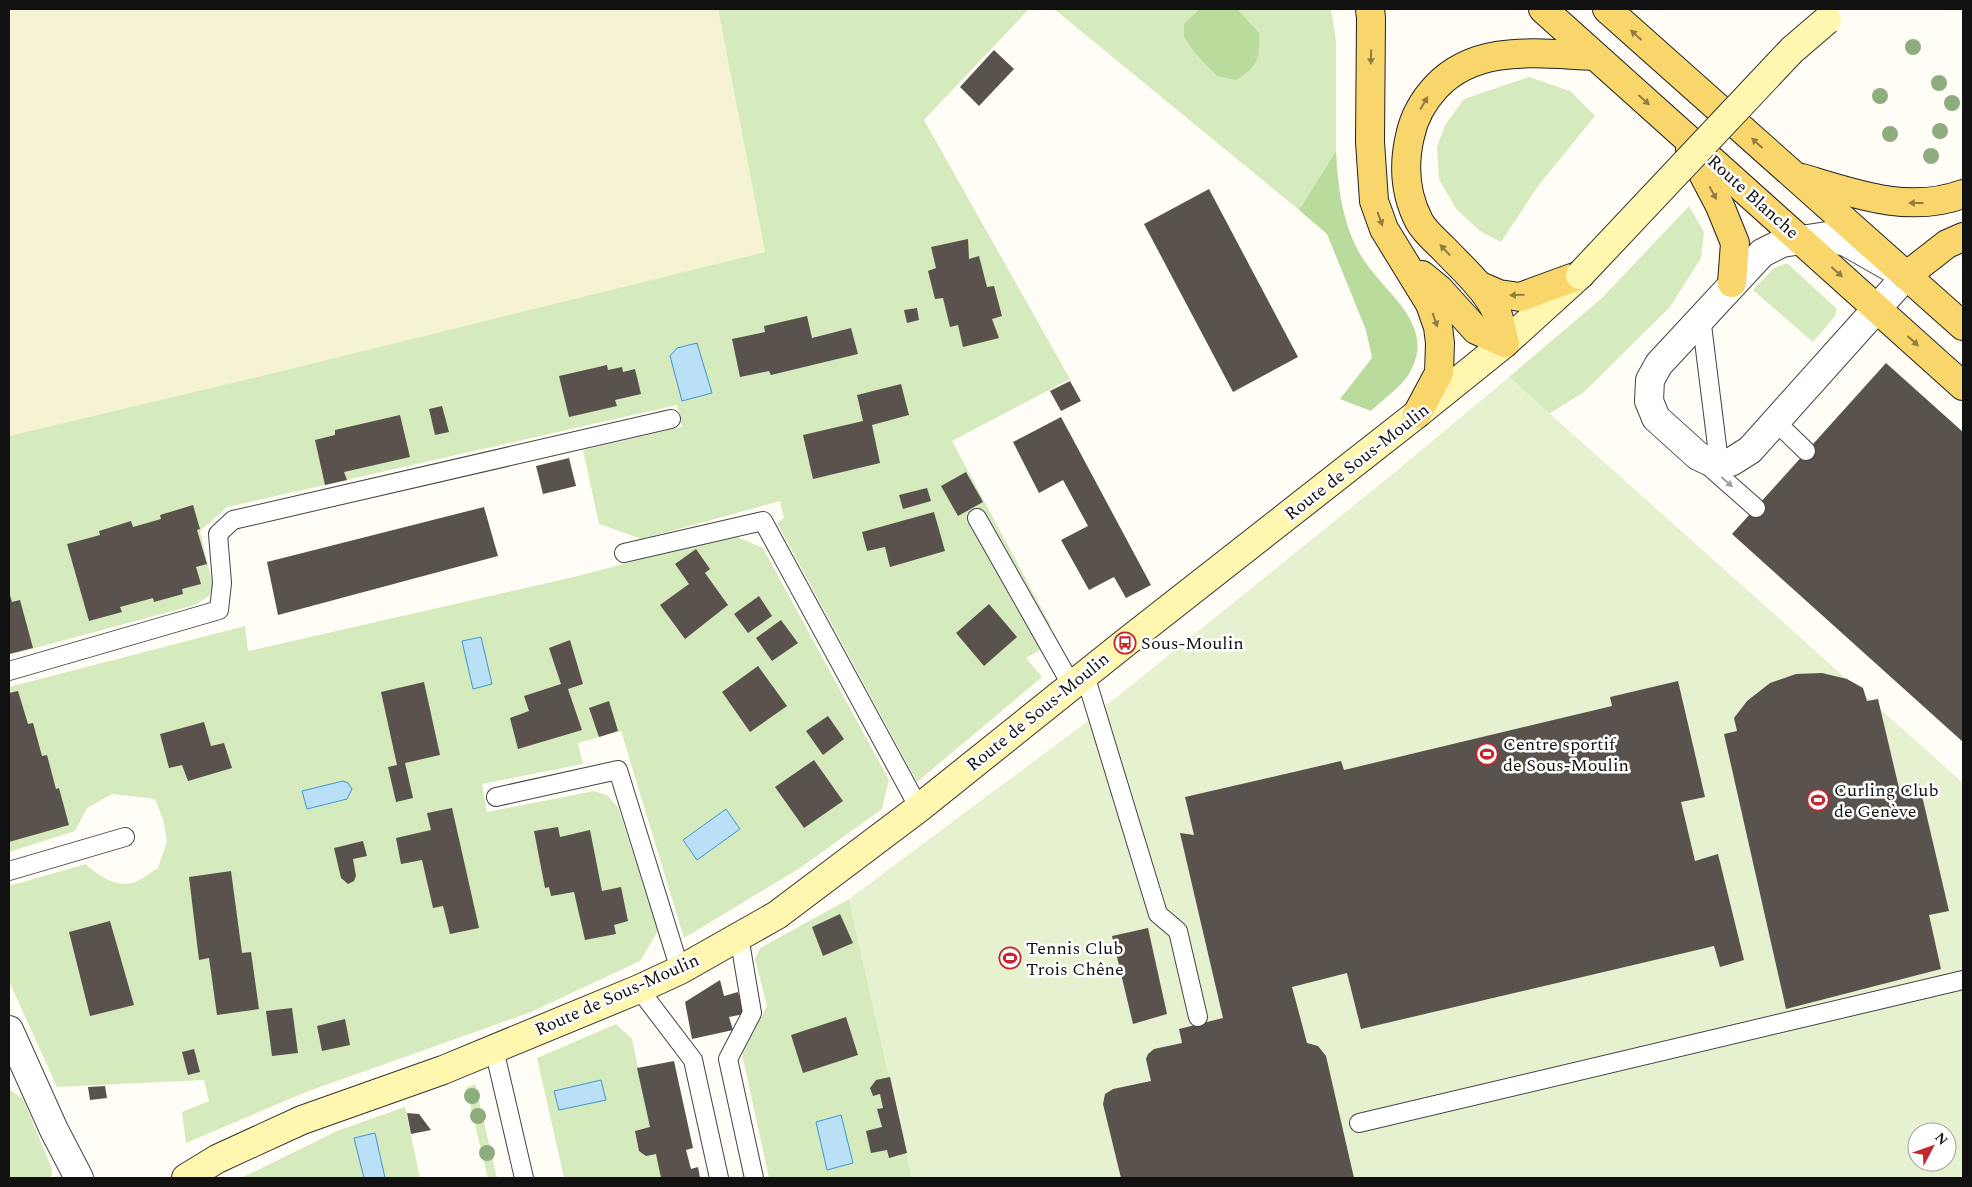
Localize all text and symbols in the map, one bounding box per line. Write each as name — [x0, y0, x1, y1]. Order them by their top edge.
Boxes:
one-way arrow — [1631, 29, 1643, 41]
one-way arrow — [1367, 50, 1375, 66]
one-way arrow — [1637, 94, 1649, 106]
one-way arrow — [1419, 97, 1428, 110]
one-way arrow — [1752, 137, 1764, 149]
street label: Route Blanche — [1701, 148, 1805, 246]
one-way arrow — [1709, 186, 1717, 201]
one-way arrow — [1908, 199, 1924, 207]
one-way arrow — [1377, 211, 1384, 226]
one-way arrow — [1439, 244, 1451, 256]
one-way arrow — [1830, 266, 1842, 278]
one-way arrow — [1509, 292, 1525, 300]
one-way arrow — [1431, 313, 1439, 328]
one-way arrow — [1907, 335, 1919, 347]
street label: Route de Sous-Moulin — [1279, 397, 1435, 527]
one-way arrow — [1721, 476, 1733, 488]
place label: Sous-Moulin — [1141, 630, 1244, 657]
bus stop icon: Sous-Moulin — [1113, 631, 1137, 655]
street label: Route de Sous-Moulin — [961, 646, 1115, 778]
place label: Centre sportif de Sous-Moulin — [1503, 731, 1629, 779]
sports icon: Centre sportif de Sous-Moulin — [1475, 742, 1499, 766]
place label: Curling Club de Genève — [1834, 777, 1939, 825]
sports icon: Curling Club de Genève — [1806, 788, 1830, 812]
place label: Tennis Club Trois Chêne — [1026, 935, 1124, 983]
sports icon: Tennis Club Trois Chêne — [998, 946, 1022, 970]
street label: Route de Sous-Moulin — [531, 947, 703, 1043]
north arrow — [1907, 1122, 1957, 1172]
text: N — [1930, 1128, 1953, 1150]

